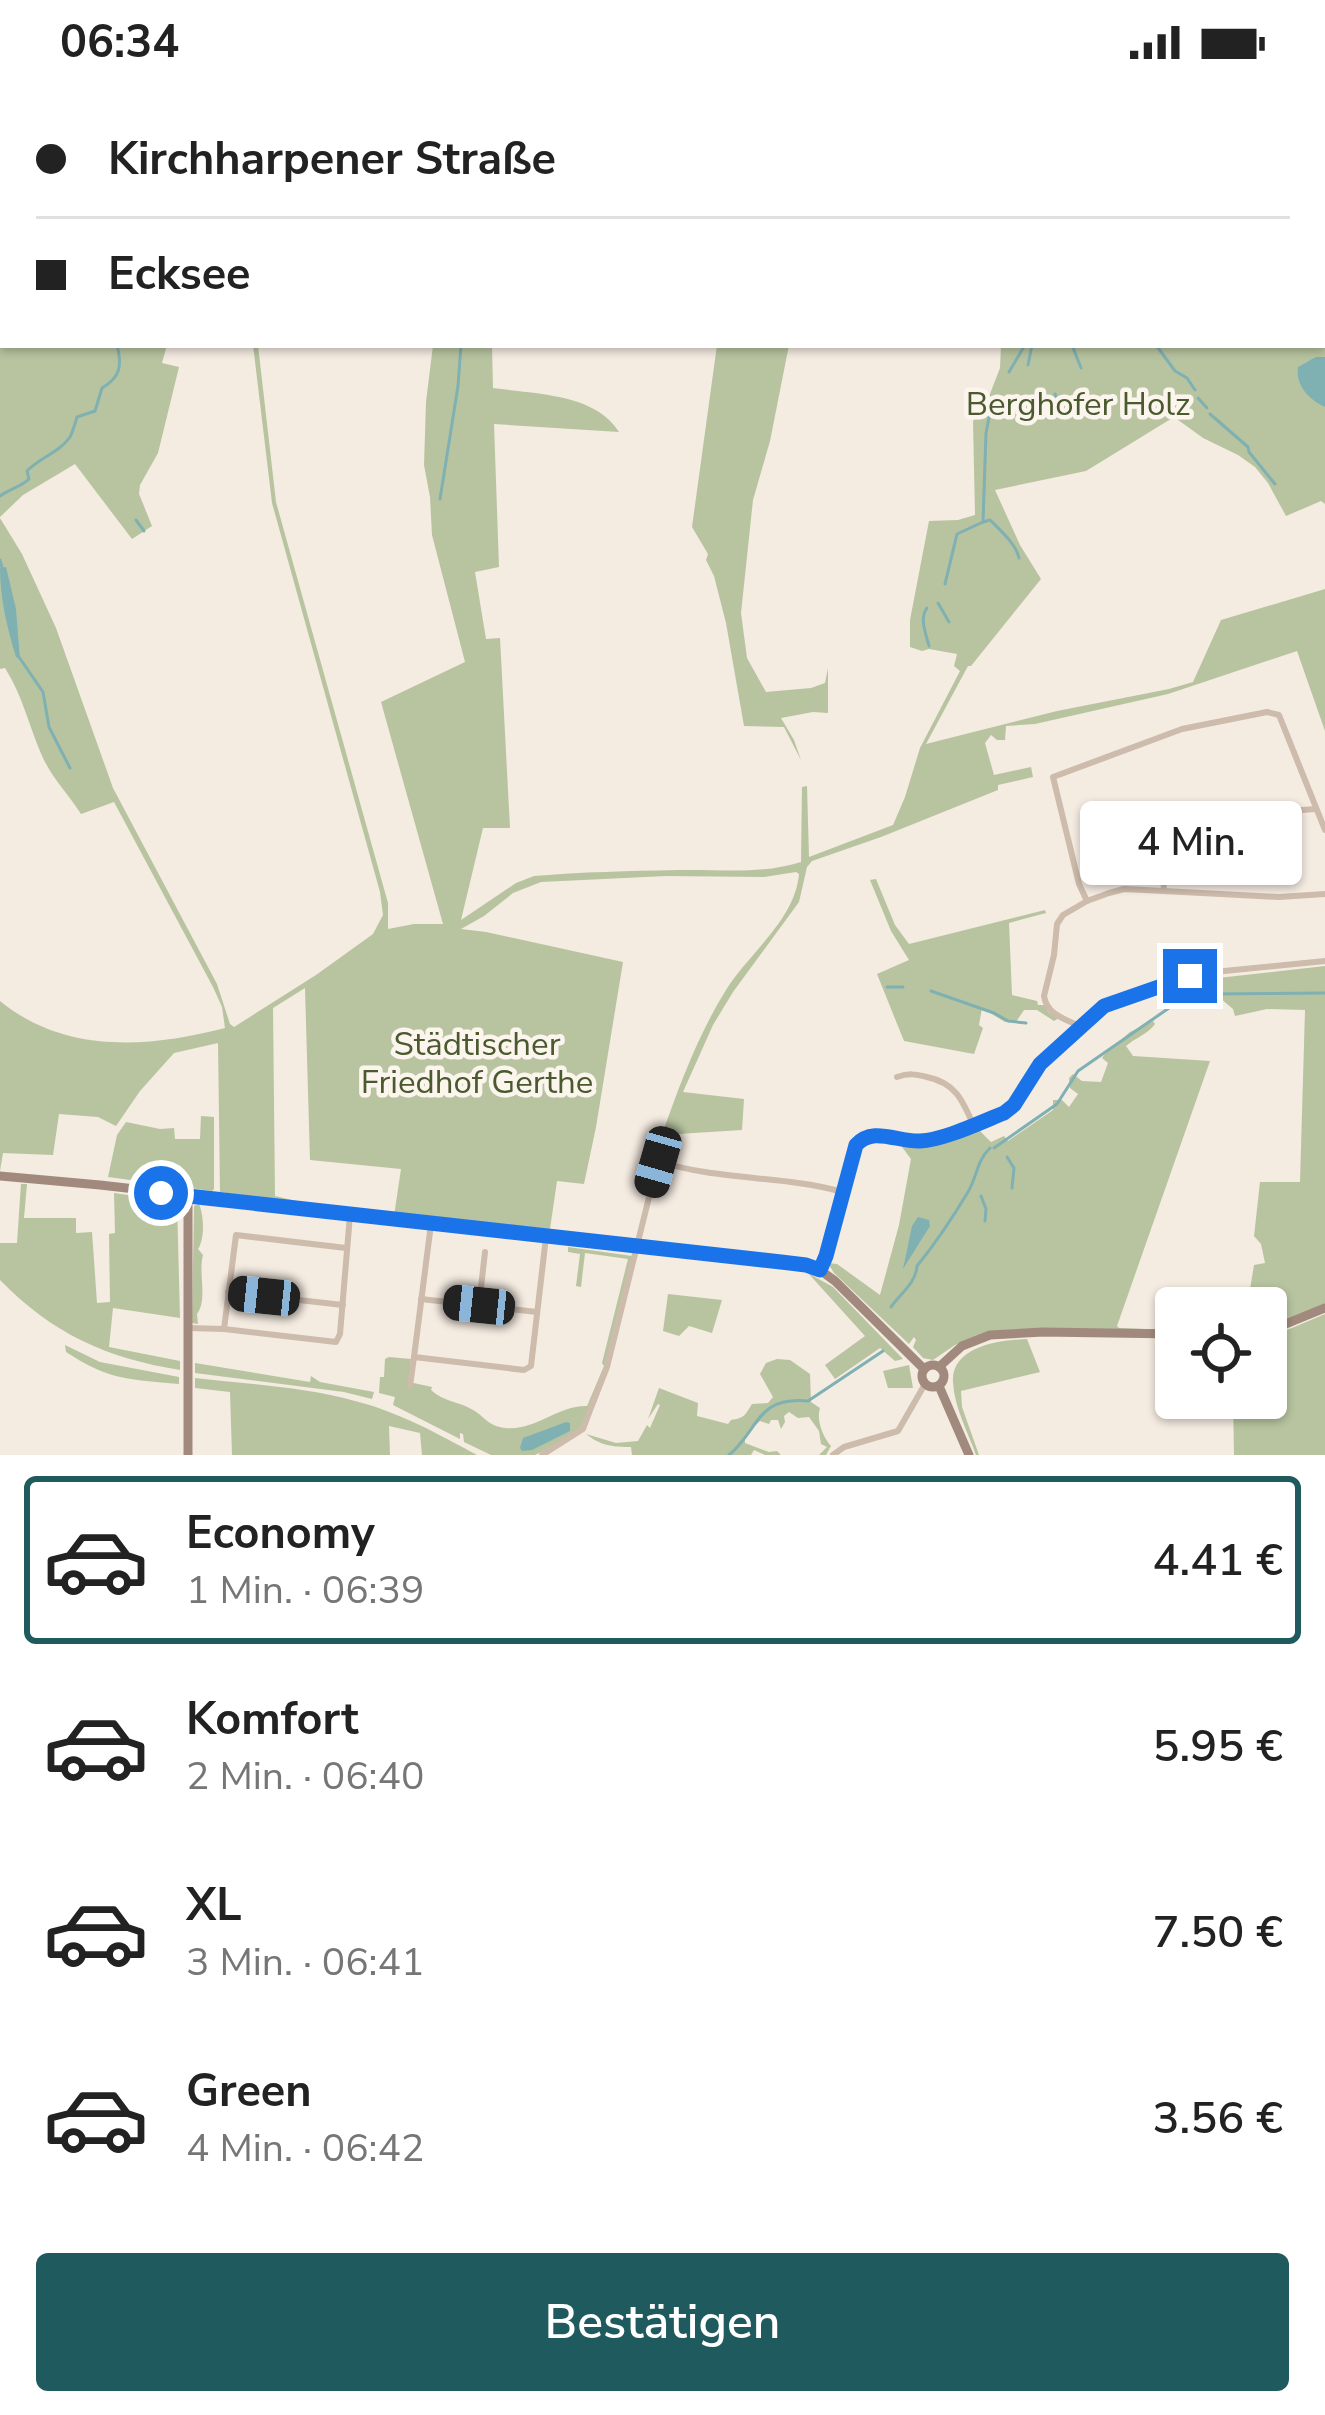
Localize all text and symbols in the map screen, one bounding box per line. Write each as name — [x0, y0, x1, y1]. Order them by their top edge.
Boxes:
text: 06:34 — [60, 12, 179, 73]
text: Kirchharpener Straße — [108, 129, 556, 190]
text: Ecksee — [108, 244, 250, 305]
park label: Berghofer Holz — [966, 382, 1190, 427]
callout: 4 Min. — [1079, 802, 1301, 886]
text: 4 Min. — [1137, 816, 1245, 869]
route end — [1163, 949, 1217, 1003]
park label: Städtischer Friedhof Gerthe — [361, 1022, 593, 1105]
car — [631, 1122, 685, 1202]
route start — [134, 1166, 188, 1220]
car — [226, 1274, 302, 1318]
car — [441, 1283, 517, 1327]
map controls — [1155, 1287, 1287, 1419]
button: locate — [1155, 1287, 1287, 1419]
text: Economy — [186, 1503, 375, 1564]
icon: car — [42, 1506, 150, 1614]
text: 4.41 € — [1152, 1530, 1283, 1591]
text: 1 Min. · 06:39 — [186, 1564, 424, 1617]
text: Komfort — [186, 1689, 359, 1750]
icon: car — [42, 1692, 150, 1800]
text: 5.95 € — [1152, 1716, 1283, 1777]
text: 2 Min. · 06:40 — [186, 1750, 424, 1803]
text: XL — [186, 1875, 242, 1936]
icon: car — [42, 1878, 150, 1986]
text: 7.50 € — [1152, 1902, 1283, 1963]
text: 3 Min. · 06:41 — [186, 1936, 424, 1989]
text: Green — [186, 2061, 312, 2122]
icon: car — [42, 2064, 150, 2172]
text: 3.56 € — [1152, 2088, 1283, 2149]
text: 4 Min. · 06:42 — [186, 2122, 424, 2175]
button: Bestätigen — [36, 2253, 1289, 2391]

